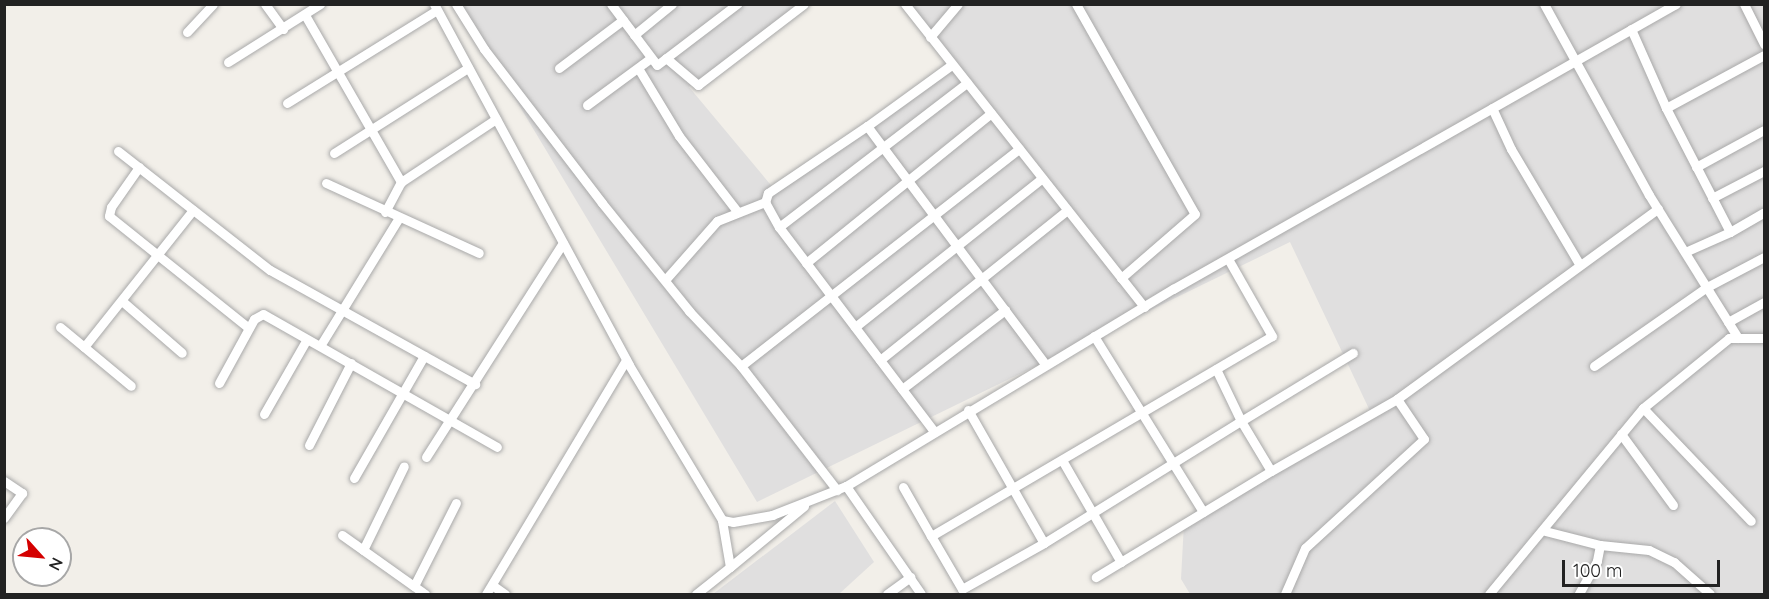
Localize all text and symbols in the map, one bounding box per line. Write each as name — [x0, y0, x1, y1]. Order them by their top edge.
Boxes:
north arrow — [12, 527, 72, 587]
scale bar — [1565, 548, 1722, 586]
text: N — [45, 554, 68, 574]
text: 100 m — [1573, 559, 1622, 582]

